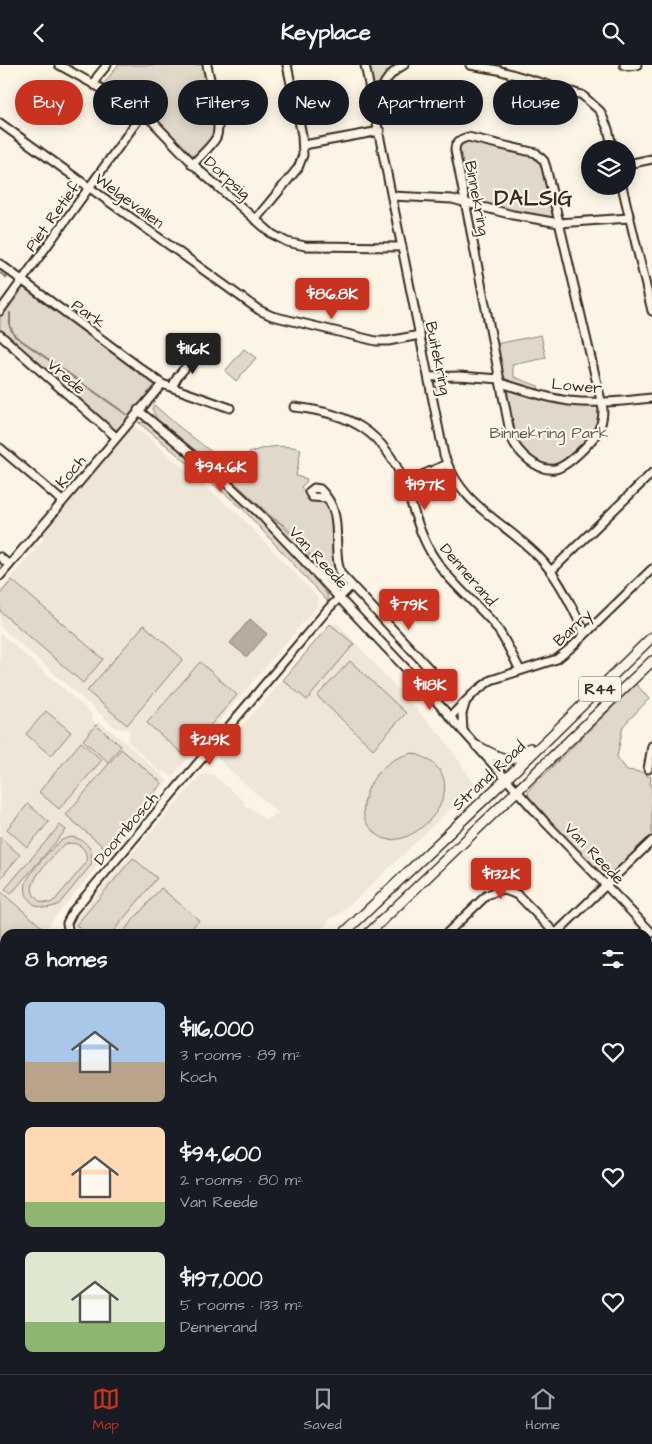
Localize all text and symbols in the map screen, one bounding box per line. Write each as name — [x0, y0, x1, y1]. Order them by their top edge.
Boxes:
text: Keyplace — [281, 17, 371, 48]
icon: back — [25, 19, 53, 47]
icon: search — [599, 19, 627, 47]
chip: Buy — [15, 80, 83, 125]
chip: Rent — [93, 80, 168, 125]
chip: Filters — [178, 80, 268, 125]
chip: New — [278, 80, 349, 125]
chip: Apartment — [359, 80, 483, 125]
chip: House — [493, 80, 578, 125]
map controls — [581, 140, 636, 195]
button: layers — [581, 140, 636, 195]
street label: Dorpsig — [199, 151, 255, 205]
street label: Binnekring — [458, 159, 495, 238]
street label: Welgevallen — [89, 168, 169, 234]
street label: Piet Retief — [20, 177, 86, 256]
district label: DALSIG — [495, 184, 573, 213]
pin: $86.8K — [291, 277, 373, 320]
text: $86.8K — [306, 283, 358, 305]
street label: Park — [67, 294, 110, 334]
street label: Buitekring — [419, 320, 457, 397]
pin: $116K — [158, 333, 228, 375]
text: $116K — [177, 338, 209, 360]
street label: Vrede — [42, 354, 91, 400]
street label: Lower — [551, 373, 603, 399]
park label: Binnekring Park — [489, 422, 609, 445]
street label: Koch — [51, 450, 91, 493]
pin: $94.6K — [180, 451, 262, 493]
text: $94.6K — [196, 456, 246, 478]
pin: $197K — [390, 469, 460, 511]
text: $197K — [405, 474, 445, 496]
street label: Van Reede — [284, 522, 353, 594]
street label: Dennerand — [435, 538, 502, 611]
pin: $79K — [379, 589, 439, 631]
text: $79K — [390, 594, 428, 616]
street label: Barry — [548, 604, 598, 652]
pin: $118K — [395, 669, 465, 711]
text: $118K — [413, 674, 447, 696]
road number: R44 — [579, 677, 621, 701]
pin: $219K — [175, 723, 245, 766]
text: $219K — [191, 729, 229, 751]
street label: Strand Road — [447, 736, 530, 816]
street label: Doornbosch — [89, 787, 163, 870]
street label: Van Reede — [559, 818, 630, 890]
pin: $132K — [466, 857, 536, 900]
text: $132K — [482, 863, 520, 885]
text: 8 homes — [25, 945, 107, 974]
icon: filters — [599, 945, 627, 973]
text: $116,000 — [180, 1015, 254, 1044]
icon: home — [65, 1022, 125, 1082]
icon: heart — [599, 1038, 627, 1066]
text: 3 rooms · 89 m² — [180, 1044, 301, 1066]
text: Koch — [180, 1066, 217, 1088]
text: $94,600 — [180, 1140, 261, 1169]
icon: home — [65, 1147, 125, 1207]
icon: heart — [599, 1163, 627, 1191]
text: 2 rooms · 80 m² — [180, 1169, 303, 1191]
text: Van Reede — [180, 1191, 258, 1213]
text: $197,000 — [180, 1265, 263, 1294]
icon: home — [65, 1272, 125, 1332]
icon: heart — [599, 1288, 627, 1316]
text: 5 rooms · 133 m² — [180, 1294, 303, 1316]
text: Dennerand — [180, 1316, 257, 1338]
tab: Map — [92, 1385, 120, 1435]
tab: Saved — [304, 1385, 342, 1435]
tab: Home — [525, 1385, 560, 1435]

